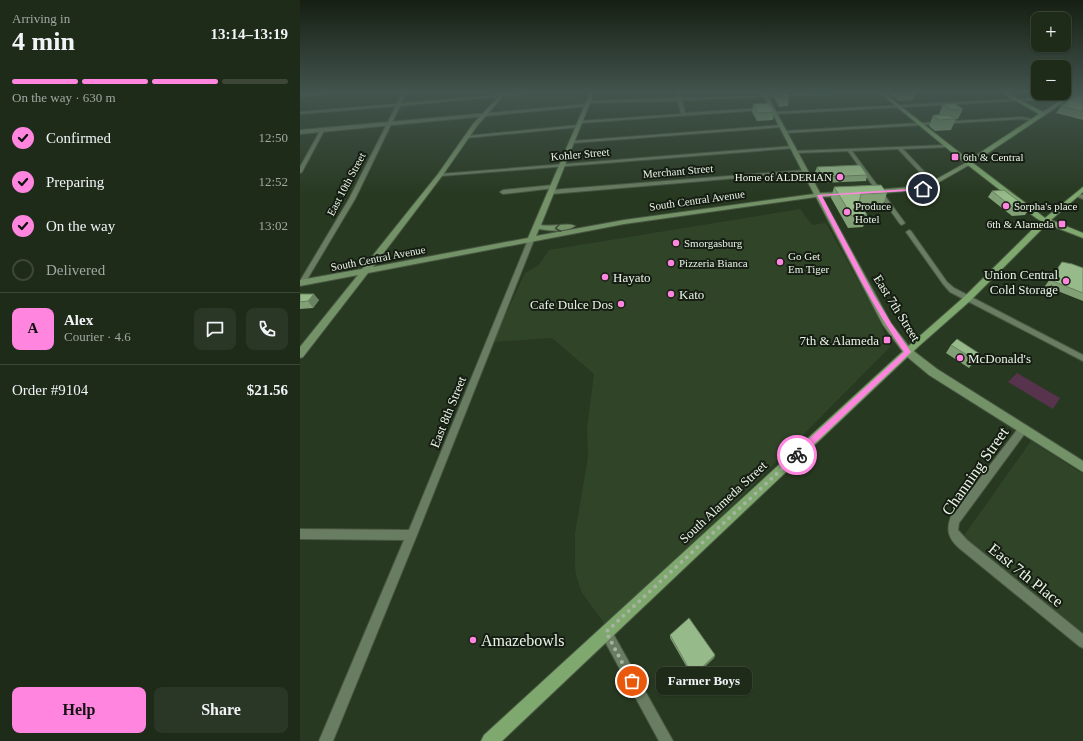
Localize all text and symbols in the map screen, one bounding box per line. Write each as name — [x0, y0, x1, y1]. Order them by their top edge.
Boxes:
text: Arriving in — [12, 11, 70, 26]
map controls — [1031, 12, 1071, 100]
button: + — [1031, 12, 1071, 52]
text: 13:14–13:19 — [211, 26, 288, 42]
text: 4 min — [12, 27, 75, 56]
button: − — [1031, 60, 1071, 100]
text: On the way · 630 m — [12, 90, 116, 105]
icon: check — [12, 127, 34, 149]
text: Confirmed — [46, 130, 111, 146]
text: 12:50 — [258, 130, 288, 145]
street label: Kohler Street — [550, 145, 610, 163]
street label: East 10th Street — [324, 150, 368, 218]
place label: 6th & Central — [963, 151, 1024, 163]
marker: 6th & Central — [950, 152, 960, 162]
street label: Merchant Street — [642, 162, 714, 180]
icon: check — [12, 171, 34, 193]
place label: Home of ALDERIAN — [735, 171, 832, 183]
marker: Home of ALDERIAN — [835, 172, 845, 182]
pin — [906, 172, 940, 206]
text: Preparing — [46, 174, 104, 190]
text: 12:52 — [258, 174, 288, 189]
icon: home — [912, 178, 934, 200]
street label: South Central Avenue — [648, 187, 746, 213]
place label: Produce Hotel — [855, 200, 891, 225]
place label: Sorpha's place — [1014, 200, 1077, 212]
marker: Sorpha's place — [1001, 201, 1011, 211]
marker: Produce Hotel — [842, 207, 852, 217]
icon: check — [12, 215, 34, 237]
text: On the way — [46, 218, 115, 234]
text: 13:02 — [258, 218, 288, 233]
place label: 6th & Alameda — [987, 218, 1054, 230]
marker: 6th & Alameda — [1057, 219, 1067, 229]
one-way arrow — [555, 223, 561, 232]
place label: Smorgasburg — [684, 237, 743, 249]
marker: Smorgasburg — [671, 238, 681, 248]
street label: South Central Avenue — [330, 243, 427, 273]
place label: Go Get Em Tiger — [788, 250, 830, 275]
place label: Pizzeria Bianca — [679, 257, 748, 269]
marker: Go Get Em Tiger — [775, 257, 785, 267]
marker: Pizzeria Bianca — [666, 258, 676, 268]
text: Delivered — [46, 262, 105, 278]
place label: Union Central Cold Storage — [984, 267, 1058, 297]
place label: Hayato — [613, 270, 651, 285]
marker: Hayato — [600, 272, 610, 282]
street label: East 7th Street — [871, 272, 924, 344]
marker: Union Central Cold Storage — [1061, 276, 1071, 286]
place label: Kato — [679, 287, 704, 302]
marker: Kato — [666, 289, 676, 299]
place label: Cafe Dulce Dos — [530, 297, 613, 312]
marker: Cafe Dulce Dos — [616, 299, 626, 309]
button: chat — [194, 308, 236, 350]
button: phone — [246, 308, 288, 350]
text: Alex — [64, 312, 93, 328]
text: A — [28, 320, 38, 336]
text: Courier · 4.6 — [64, 329, 131, 344]
place label: 7th & Alameda — [800, 333, 879, 348]
marker: 7th & Alameda — [882, 335, 892, 345]
place label: McDonald's — [968, 351, 1031, 366]
marker: McDonald's — [955, 353, 965, 363]
street label: East 8th Street — [427, 374, 469, 450]
text: Order #9104 — [12, 382, 88, 398]
text: $21.56 — [247, 382, 288, 398]
street label: Channing Street — [938, 423, 1013, 519]
courier — [777, 435, 817, 475]
icon: bike — [786, 444, 808, 466]
street label: South Alameda Street — [676, 458, 770, 546]
street label: East 7th Place — [985, 540, 1067, 610]
place label: Amazebowls — [481, 632, 565, 649]
marker: Amazebowls — [468, 635, 478, 645]
pin — [615, 664, 649, 698]
callout: Farmer Boys — [656, 667, 752, 695]
icon: bag — [621, 670, 643, 692]
text: Farmer Boys — [668, 673, 740, 688]
button: Help — [12, 687, 146, 733]
button: Share — [154, 687, 288, 733]

